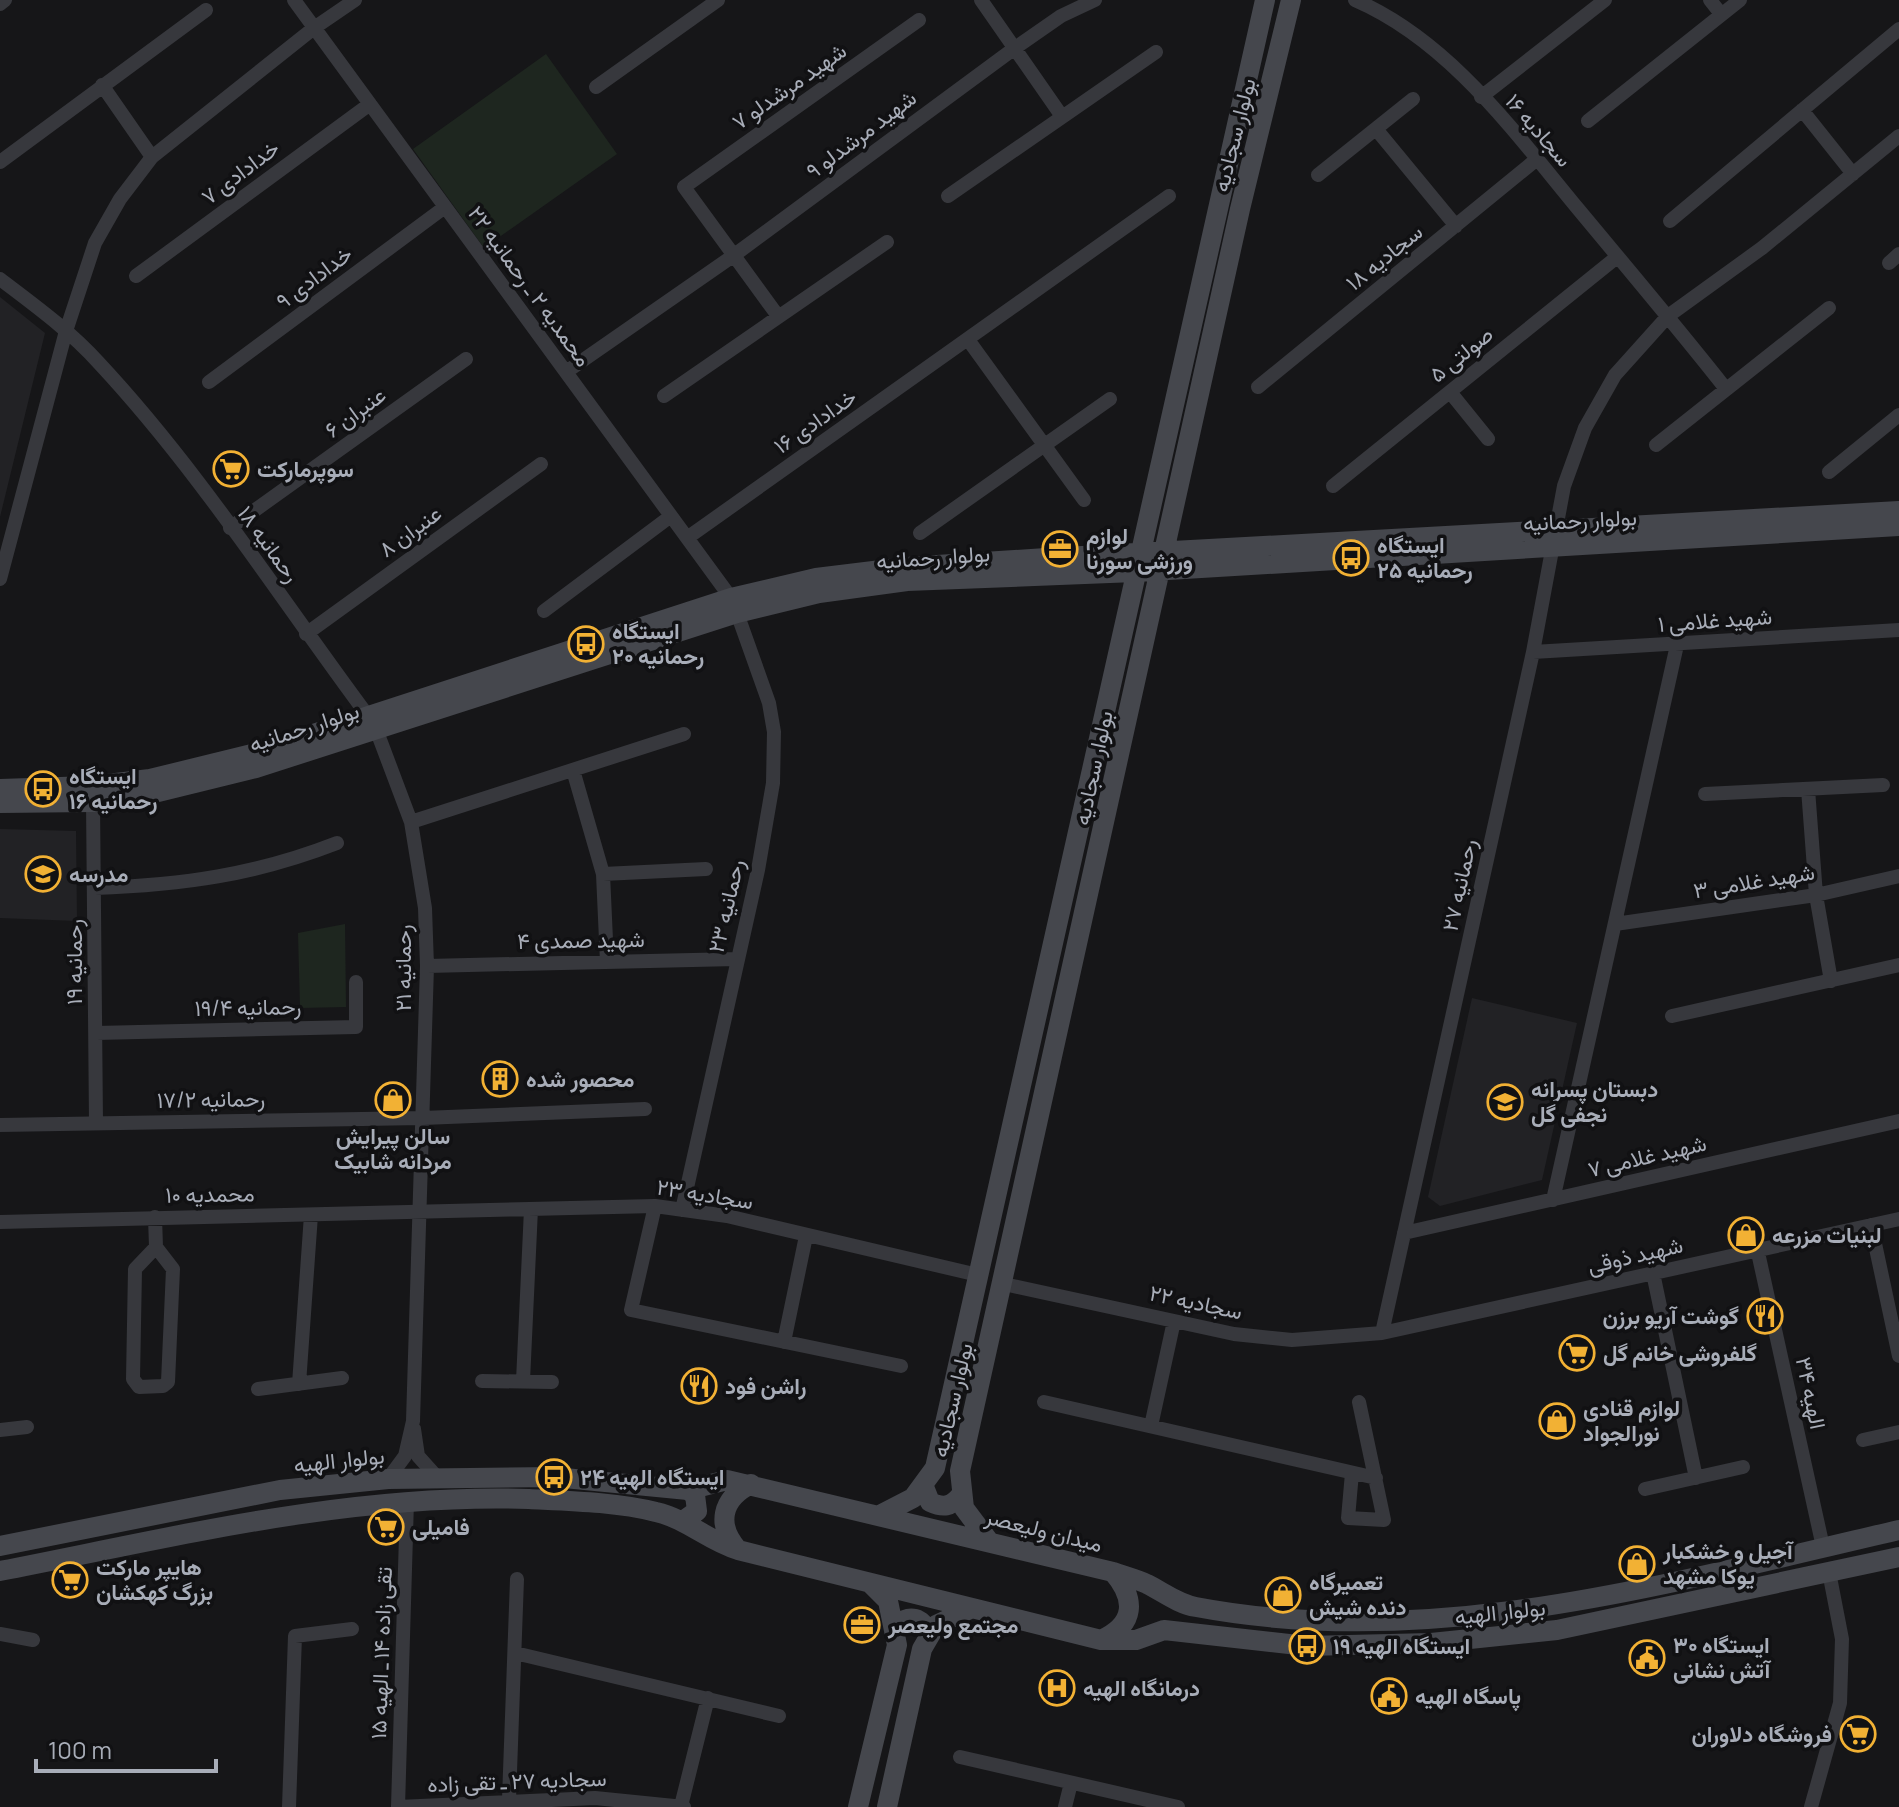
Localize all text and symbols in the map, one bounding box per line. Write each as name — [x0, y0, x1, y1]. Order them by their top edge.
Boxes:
street label: شهید مرشدلو ۷ — [726, 35, 852, 137]
street label: بولوار سجادیه — [1205, 75, 1263, 195]
street label: شهید مرشدلو ۹ — [800, 83, 922, 185]
street label: سجادیه ۱۶ — [1499, 87, 1579, 173]
street label: خدادادی ۷ — [195, 133, 285, 211]
street label: محمدیه ۲ ـ رحمانیه ۲۲ — [461, 199, 599, 373]
street label: سجادیه ۱۸ — [1339, 217, 1429, 297]
street label: خدادادی ۹ — [270, 238, 358, 316]
street label: صولتی ۵ — [1423, 319, 1499, 389]
street label: عنبران ۶ — [318, 380, 392, 444]
street label: خدادادی ۱۶ — [768, 382, 862, 460]
supermarket icon: سوپرمارکت — [212, 450, 250, 488]
place label: سوپرمارکت — [257, 454, 354, 485]
street label: عنبران ۸ — [373, 498, 447, 564]
street label: رحمانیه ۱۸ — [231, 499, 307, 589]
street label: بولوار رحمانیه — [1522, 502, 1638, 538]
place label: لوازم ورزشی سورنا — [1086, 521, 1193, 576]
office icon: لوازم ورزشی سورنا — [1041, 530, 1079, 568]
place label: ایستگاه رحمانیه ۲۵ — [1377, 530, 1473, 585]
street label: بولوار رحمانیه — [875, 538, 991, 576]
bus stop icon: ایستگاه رحمانیه ۲۵ — [1332, 539, 1370, 577]
street label: شهید غلامی ۱ — [1657, 601, 1773, 639]
place label: ایستگاه رحمانیه ۲۰ — [612, 616, 704, 671]
bus stop icon: ایستگاه رحمانیه ۲۰ — [567, 625, 605, 663]
street label: بولوار رحمانیه — [245, 695, 363, 759]
street label: بولوار سجادیه — [1066, 708, 1120, 828]
place label: ایستگاه رحمانیه ۱۶ — [69, 761, 157, 816]
bus stop icon: ایستگاه رحمانیه ۱۶ — [24, 770, 62, 808]
street label: رحمانیه ۲۷ — [1435, 836, 1483, 934]
school or university icon: مدرسه — [24, 855, 62, 893]
street label: رحمانیه ۲۳ — [701, 856, 751, 956]
street label: شهید غلامی ۳ — [1691, 857, 1817, 905]
place label: مدرسه — [69, 859, 128, 889]
street label: رحمانیه ۱۹ — [59, 919, 89, 1005]
street label: شهید صمدی ۴ — [517, 924, 645, 956]
street label: رحمانیه ۲۱ — [388, 925, 418, 1011]
street label: رحمانیه ۱۹/۴ — [194, 991, 302, 1023]
building icon: محصور شده — [481, 1060, 519, 1098]
place label: محصور شده — [526, 1064, 634, 1094]
place label: دبستان پسرانه نجفی گل — [1531, 1074, 1658, 1129]
shop icon: سالن پیرایش مردانه شابیک — [374, 1081, 412, 1119]
street label: رحمانیه ۱۷/۲ — [157, 1083, 265, 1115]
school or university icon: دبستان پسرانه نجفی گل — [1486, 1083, 1524, 1121]
place label: سالن پیرایش مردانه شابیک — [334, 1121, 452, 1176]
street label: شهید غلامی ۷ — [1585, 1128, 1709, 1184]
street label: سجادیه ۲۳ — [655, 1172, 755, 1216]
street label: محمدیه ۱۰ — [165, 1178, 255, 1210]
shop icon: لبنیات مزرعه — [1727, 1216, 1765, 1254]
place label: لبنیات مزرعه — [1772, 1220, 1882, 1250]
street label: شهید ذوقی — [1584, 1229, 1686, 1281]
street label: سجادیه ۲۲ — [1147, 1278, 1245, 1326]
restaurant icon: گوشت آریو برزن — [1746, 1297, 1784, 1335]
place label: گوشت آریو برزن — [1602, 1301, 1739, 1331]
supermarket icon: گلفروشی خانم گل — [1558, 1334, 1596, 1372]
place label: گلفروشی خانم گل — [1603, 1338, 1757, 1368]
street label: بولوار سجادیه — [924, 1340, 980, 1460]
street label: الهیه ۳۴ — [1789, 1354, 1833, 1432]
restaurant icon: راشن فود — [680, 1367, 718, 1405]
place label: راشن فود — [725, 1371, 806, 1401]
place label: لوازم قنادی نورالجواد — [1583, 1393, 1680, 1448]
shop icon: لوازم قنادی نورالجواد — [1538, 1402, 1576, 1440]
street label: بولوار الهیه — [292, 1440, 386, 1480]
bus stop icon: ایستگاه الهیه ۲۴ — [535, 1458, 573, 1496]
place label: ایستگاه الهیه ۲۴ — [580, 1462, 724, 1492]
street label: میدان ولیعصر — [981, 1501, 1106, 1559]
supermarket icon: فامیلی — [367, 1508, 405, 1546]
place label: فامیلی — [412, 1512, 470, 1542]
place label: آجیل و خشکبار یوکا مشهد — [1662, 1536, 1794, 1591]
shop icon: آجیل و خشکبار یوکا مشهد — [1618, 1545, 1656, 1583]
place label: هایپر مارکت بزرگ کهکشان — [96, 1552, 213, 1607]
supermarket icon: هایپر مارکت بزرگ کهکشان — [51, 1561, 89, 1599]
street label: تقی زاده ۱۴ ـ الهیه ۱۵ — [363, 1566, 399, 1740]
place label: تعمیرگاه دنده شیش — [1309, 1567, 1406, 1622]
shop icon: تعمیرگاه دنده شیش — [1264, 1576, 1302, 1614]
street label: بولوار الهیه — [1453, 1592, 1547, 1632]
office icon: مجتمع ولیعصر — [843, 1606, 881, 1644]
place label: مجتمع ولیعصر — [887, 1610, 1018, 1640]
bus stop icon: ایستگاه الهیه ۱۹ — [1288, 1627, 1326, 1665]
place label: ایستگاه ۳۰ آتش نشانی — [1673, 1630, 1772, 1685]
place label: ایستگاه الهیه ۱۹ — [1333, 1631, 1470, 1661]
public building icon: ایستگاه ۳۰ آتش نشانی — [1628, 1639, 1666, 1677]
hospital icon: درمانگاه الهیه — [1038, 1669, 1076, 1707]
place label: درمانگاه الهیه — [1083, 1673, 1200, 1703]
public building icon: پاسگاه الهیه — [1370, 1677, 1408, 1715]
place label: پاسگاه الهیه — [1415, 1681, 1521, 1712]
supermarket icon: فروشگاه دلاوران — [1839, 1715, 1877, 1753]
place label: فروشگاه دلاوران — [1691, 1719, 1832, 1749]
scale bar — [36, 1723, 216, 1773]
text: 100 m — [48, 1733, 112, 1766]
street label: سجادیه ۲۷ ـ تقی زاده — [427, 1763, 607, 1799]

